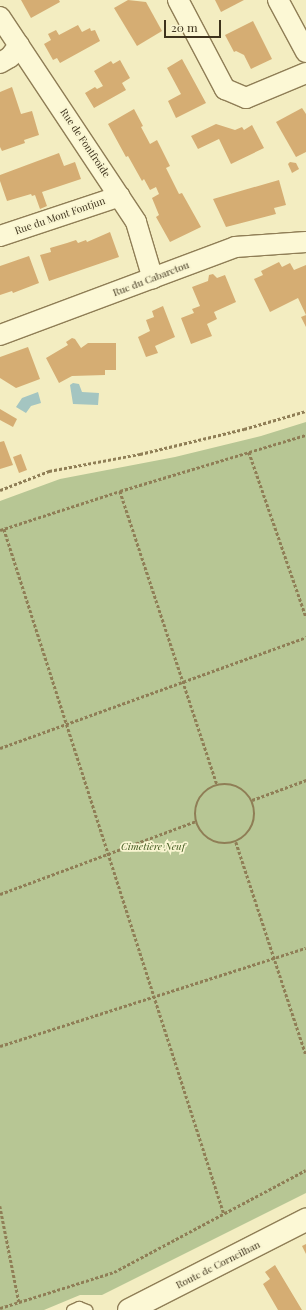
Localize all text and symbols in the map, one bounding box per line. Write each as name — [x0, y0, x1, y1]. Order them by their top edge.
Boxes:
scale bar — [166, 12, 223, 38]
text: 20 m — [171, 19, 198, 35]
street label: Rue de Fontfroide — [58, 106, 112, 180]
street label: Rue du Mont Fontjun — [13, 195, 107, 237]
street label: Rue du Cabaretou — [111, 259, 191, 299]
park label: Cimetière Neuf — [121, 841, 185, 853]
street label: Route de Corneilhan — [174, 1239, 262, 1291]

